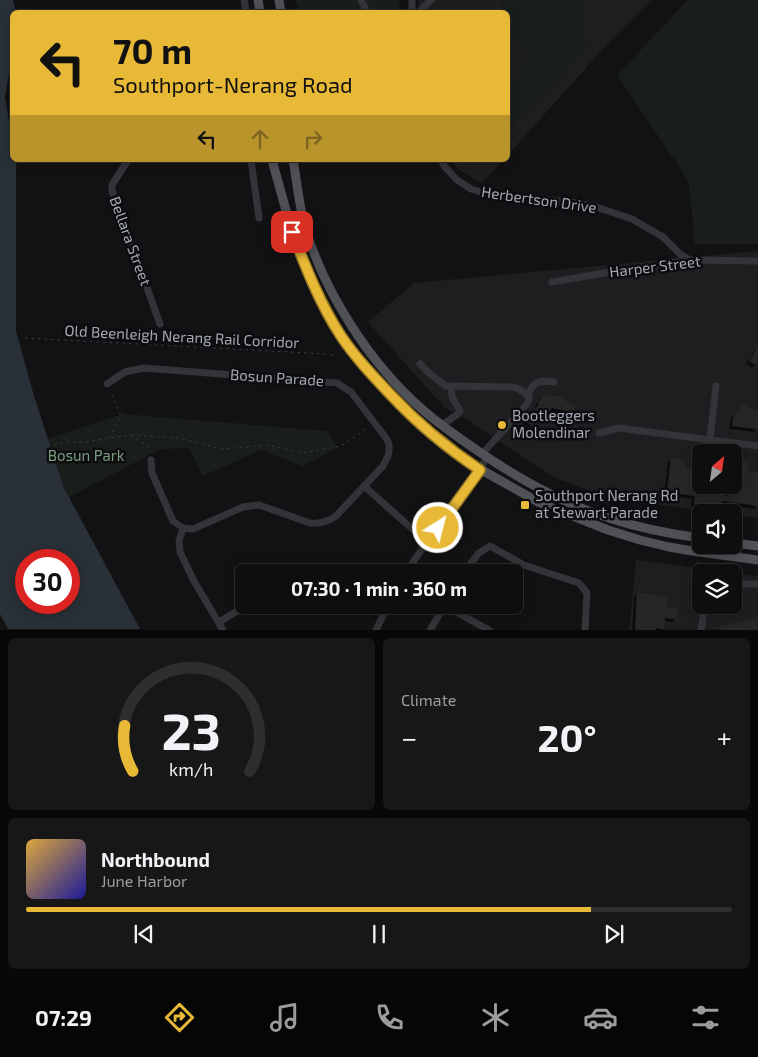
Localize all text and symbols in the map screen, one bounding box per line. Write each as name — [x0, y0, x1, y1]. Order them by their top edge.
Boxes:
text: 70 m — [113, 29, 192, 71]
icon: left — [30, 30, 95, 95]
text: Southport-Nerang Road — [113, 71, 353, 97]
icon: left — [193, 125, 221, 153]
icon: ahead — [246, 125, 274, 153]
icon: right — [299, 125, 327, 153]
street label: Herbertson Drive — [480, 182, 598, 216]
street label: Bellara Street — [106, 194, 156, 288]
pin — [271, 211, 313, 253]
icon: arrive — [278, 218, 306, 246]
street label: Harper Street — [608, 251, 702, 281]
street label: Old Beenleigh Nerang Rail Corridor — [64, 321, 300, 351]
street label: Bosun Parade — [230, 365, 325, 389]
place label: Bootleggers Molendinar — [512, 406, 595, 441]
marker: Bootleggers Molendinar — [496, 419, 508, 431]
north arrow — [692, 444, 742, 494]
map controls — [692, 444, 742, 614]
park label: Bosun Park — [48, 446, 125, 464]
place label: Southport Nerang Rd at Stewart Parade — [535, 486, 678, 521]
marker: Southport Nerang Rd at Stewart Parade — [519, 499, 531, 511]
position arrow — [411, 501, 463, 553]
button: sound — [692, 504, 742, 554]
speed limit sign: 30 — [15, 549, 80, 614]
button: layers — [692, 564, 742, 614]
text: 07:30 · 1 min · 360 m — [291, 577, 467, 600]
text: Climate — [401, 690, 456, 709]
text: 23 — [162, 698, 221, 760]
text: 20° — [537, 714, 597, 760]
text: − — [401, 720, 417, 754]
text: + — [717, 720, 732, 754]
text: km/h — [169, 758, 214, 780]
text: Northbound — [101, 848, 210, 871]
text: June Harbor — [101, 871, 188, 890]
icon: previous — [130, 920, 158, 948]
icon: pause — [365, 920, 393, 948]
icon: next — [600, 920, 628, 948]
icon: directions — [162, 1000, 197, 1035]
icon: music — [267, 1000, 302, 1035]
icon: phone — [372, 1000, 407, 1035]
icon: climate — [478, 1000, 513, 1035]
icon: car — [583, 1000, 618, 1035]
icon: filters — [688, 1000, 723, 1035]
text: 07:29 — [35, 1004, 92, 1030]

